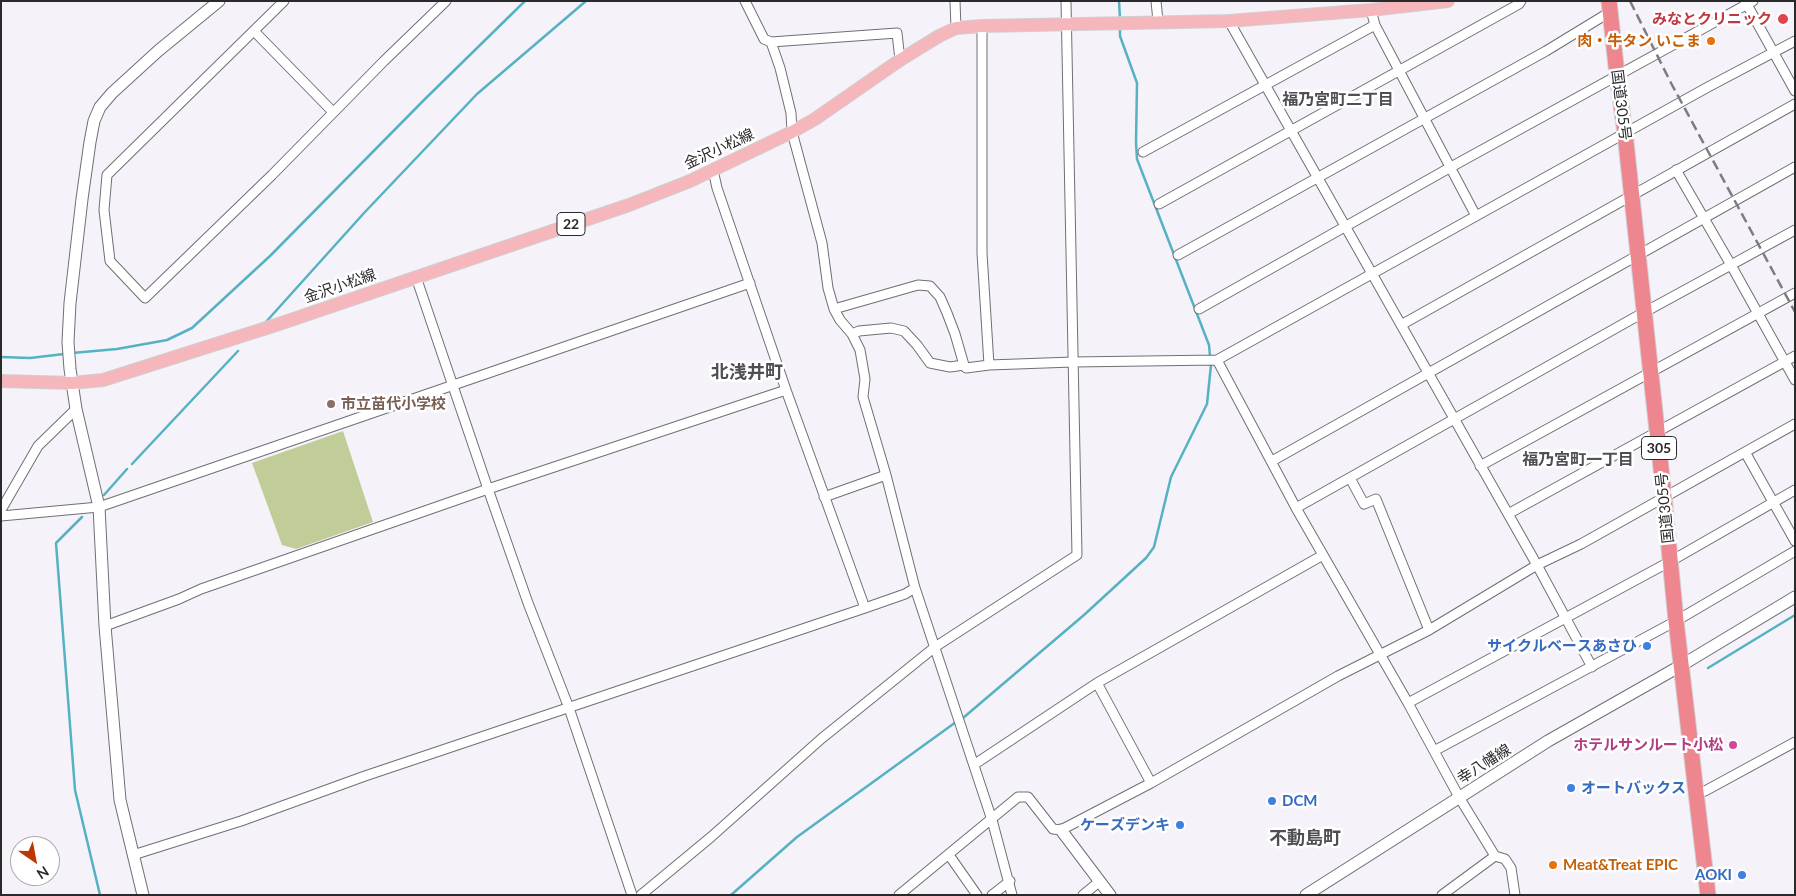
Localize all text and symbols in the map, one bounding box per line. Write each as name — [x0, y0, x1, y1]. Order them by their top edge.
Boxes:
place label: みなとクリニック — [1652, 10, 1772, 28]
marker: みなとクリニック — [1776, 12, 1790, 26]
place label: 肉・牛タン いこま — [1577, 32, 1701, 50]
marker: 肉・牛タン いこま — [1705, 35, 1717, 47]
street label: 国道305号 — [1608, 69, 1634, 141]
district label: 福乃宮町二丁目 — [1282, 90, 1394, 110]
street label: 金沢小松線 — [681, 125, 757, 173]
road number: 22 — [557, 212, 585, 235]
street label: 金沢小松線 — [302, 265, 378, 307]
district label: 北浅井町 — [711, 361, 783, 383]
place label: 市立苗代小学校 — [341, 395, 446, 413]
marker: 市立苗代小学校 — [325, 398, 337, 410]
road number: 305 — [1642, 436, 1676, 459]
district label: 福乃宮町一丁目 — [1522, 450, 1634, 470]
street label: 国道305号 — [1652, 472, 1678, 544]
place label: サイクルベースあさひ — [1487, 637, 1637, 655]
marker: サイクルベースあさひ — [1641, 640, 1653, 652]
place label: ホテルサンルート小松 — [1573, 736, 1723, 754]
marker: ホテルサンルート小松 — [1727, 739, 1739, 751]
street label: 幸八幡線 — [1454, 740, 1514, 788]
place label: オートバックス — [1581, 779, 1686, 797]
marker: オートバックス — [1565, 782, 1577, 794]
place label: DCM — [1282, 792, 1318, 810]
marker: DCM — [1266, 795, 1278, 807]
place label: ケーズデンキ — [1080, 816, 1170, 834]
marker: ケーズデンキ — [1174, 819, 1186, 831]
district label: 不動島町 — [1269, 827, 1341, 849]
north arrow — [10, 836, 60, 886]
place label: Meat&Treat EPIC — [1563, 856, 1678, 874]
marker: Meat&Treat EPIC — [1547, 859, 1559, 871]
text: N — [34, 863, 52, 883]
place label: AOKI — [1695, 866, 1732, 884]
marker: AOKI — [1736, 869, 1748, 881]

